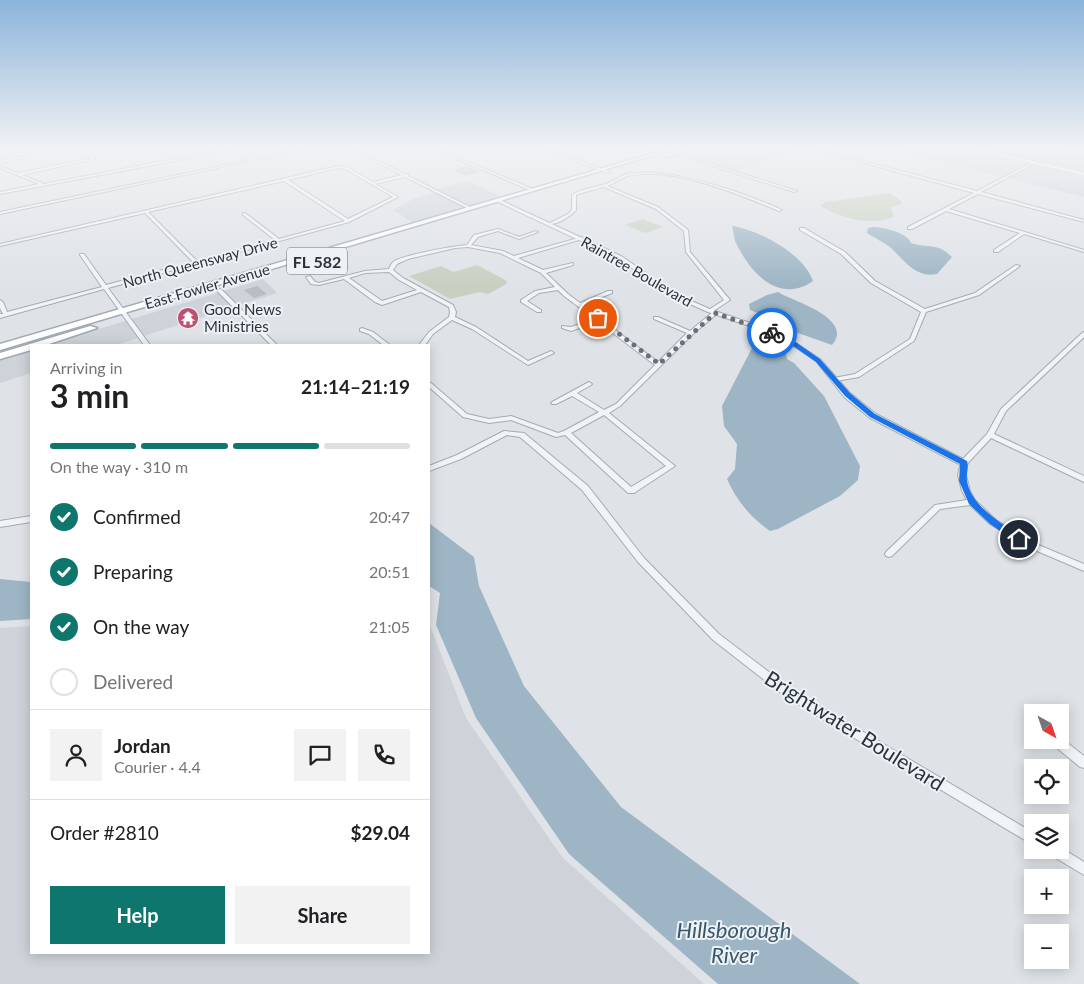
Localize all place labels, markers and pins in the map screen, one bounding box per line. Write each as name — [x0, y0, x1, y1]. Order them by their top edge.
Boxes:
pin — [577, 297, 619, 339]
place label: Good News Ministries — [204, 300, 281, 335]
temple icon: Good News Ministries — [176, 306, 200, 330]
pin — [998, 518, 1040, 560]

